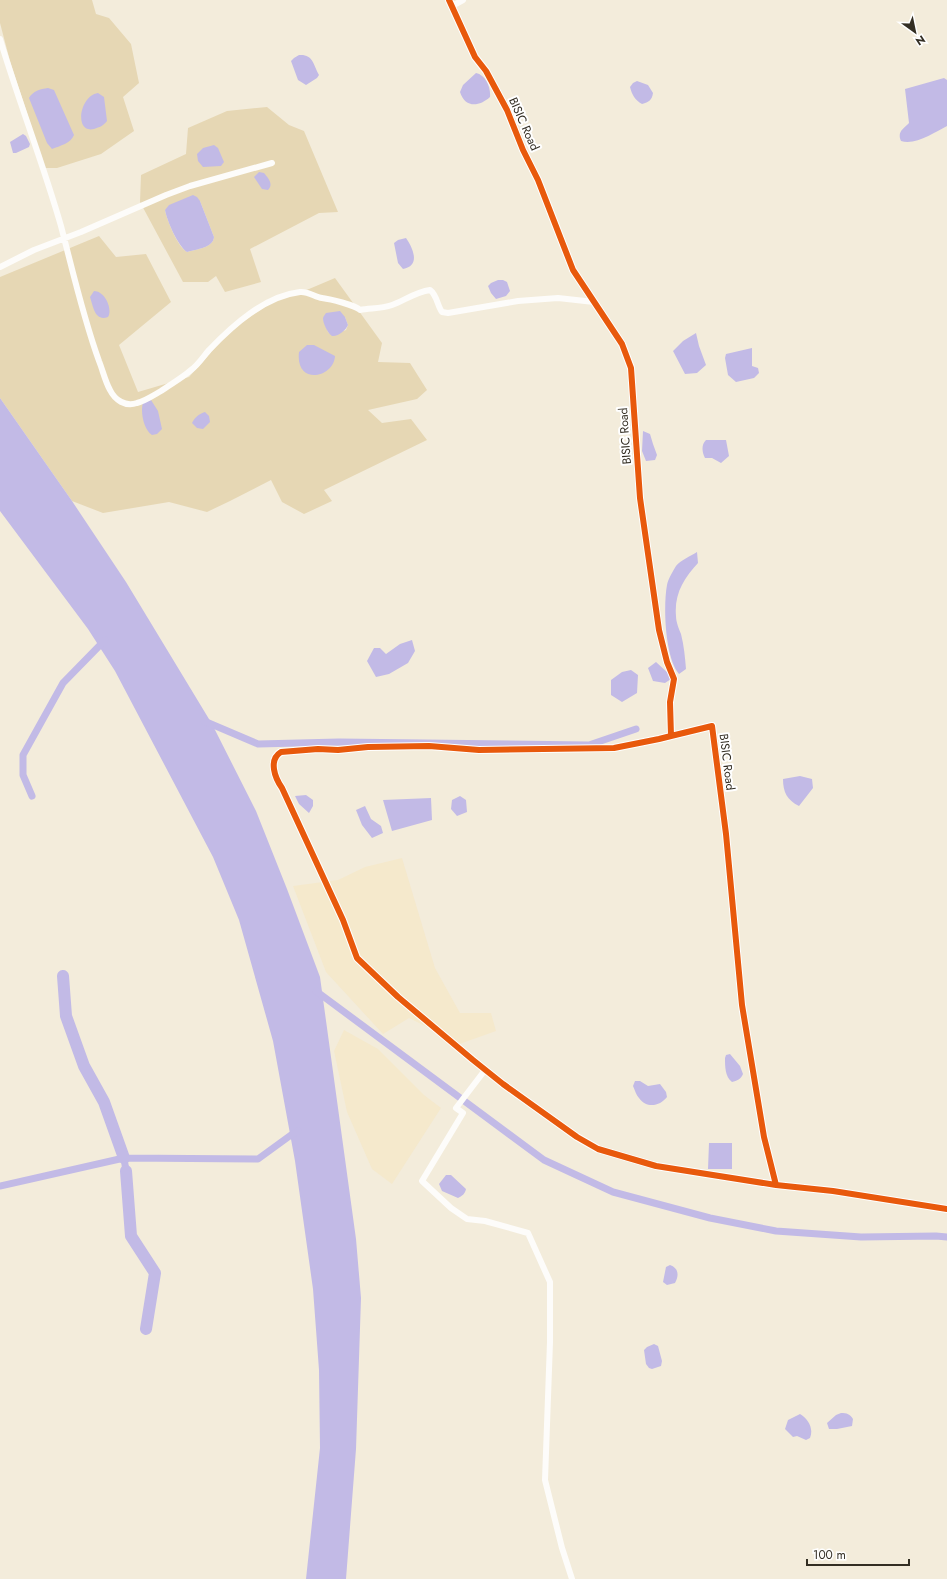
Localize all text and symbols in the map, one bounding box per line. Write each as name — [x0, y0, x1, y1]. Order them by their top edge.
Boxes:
north arrow — [895, 12, 935, 52]
text: N — [912, 31, 928, 49]
street label: BISIC Road — [504, 94, 544, 154]
street label: BISIC Road — [614, 407, 636, 465]
street label: BISIC Road — [715, 733, 739, 791]
scale bar — [807, 1541, 909, 1567]
text: 100 m — [813, 1546, 846, 1564]

